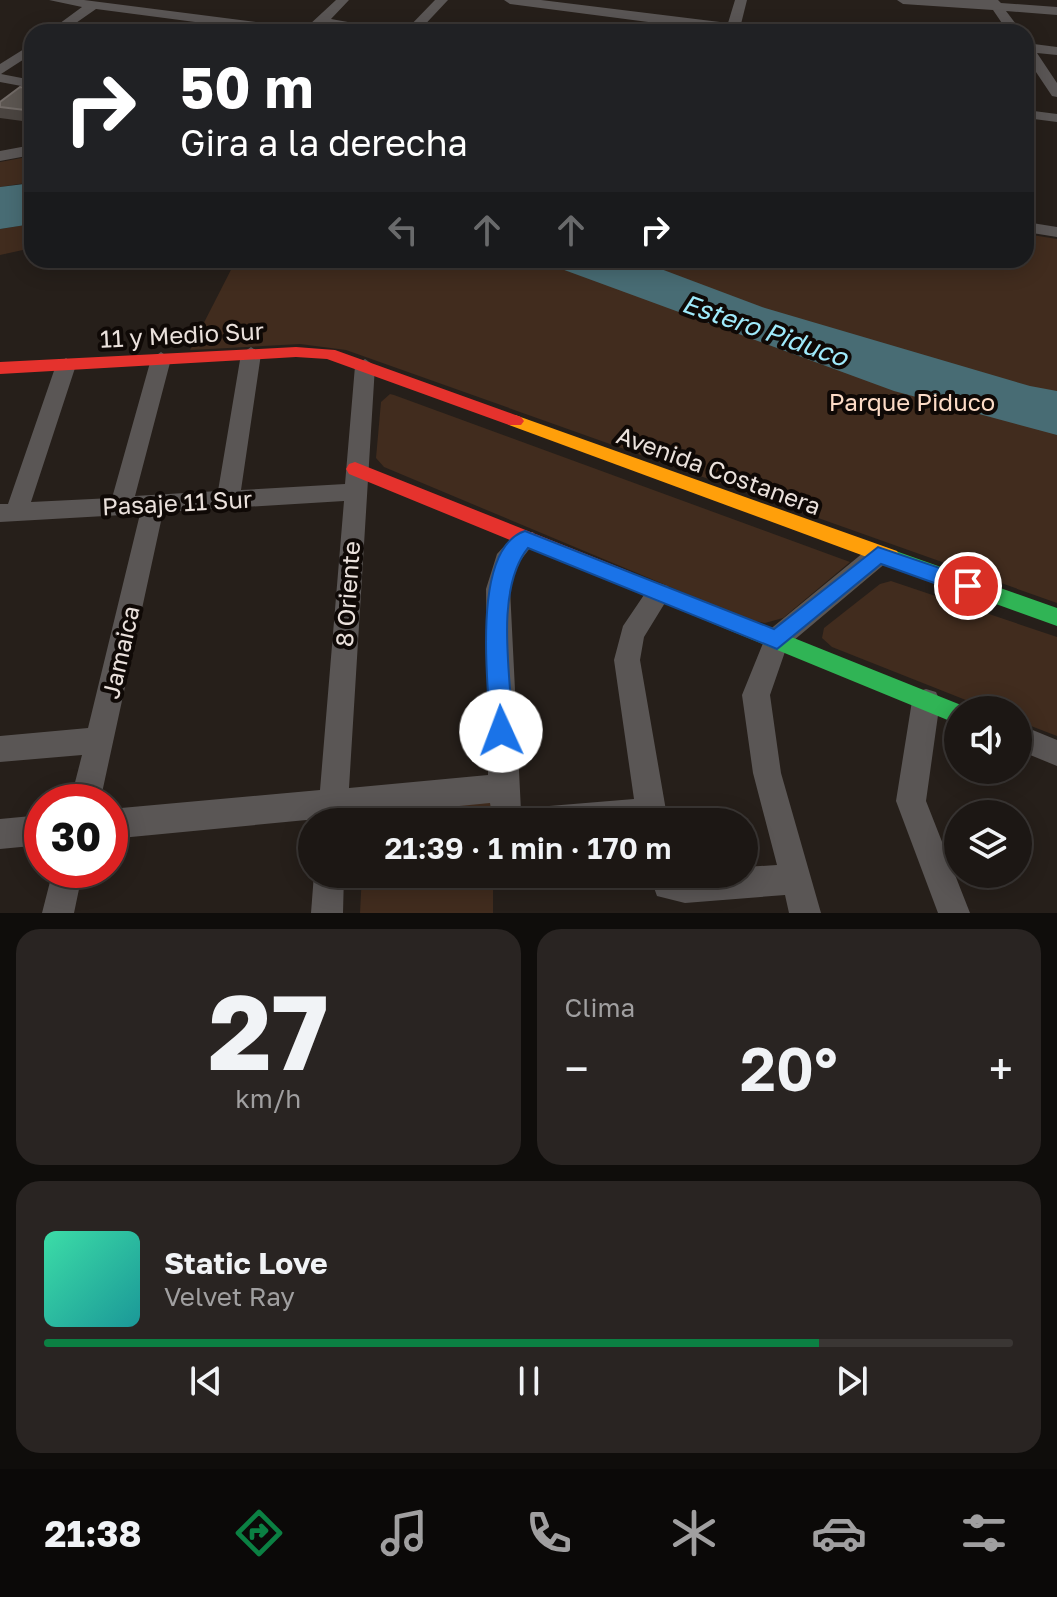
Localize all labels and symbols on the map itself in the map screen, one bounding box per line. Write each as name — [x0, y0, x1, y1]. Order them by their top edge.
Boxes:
water label: Estero Piduco — [678, 287, 853, 373]
street label: 11 y Medio Sur — [99, 315, 265, 353]
park label: Parque Piduco — [829, 387, 995, 416]
street label: Avenida Costanera — [613, 420, 825, 520]
street label: Pasaje 11 Sur — [101, 484, 253, 520]
street label: 8 Oriente — [329, 540, 365, 648]
pin — [934, 552, 1002, 620]
street label: Jamaica — [95, 603, 145, 701]
position arrow — [459, 689, 543, 773]
speed limit sign: 30 — [24, 784, 128, 888]

